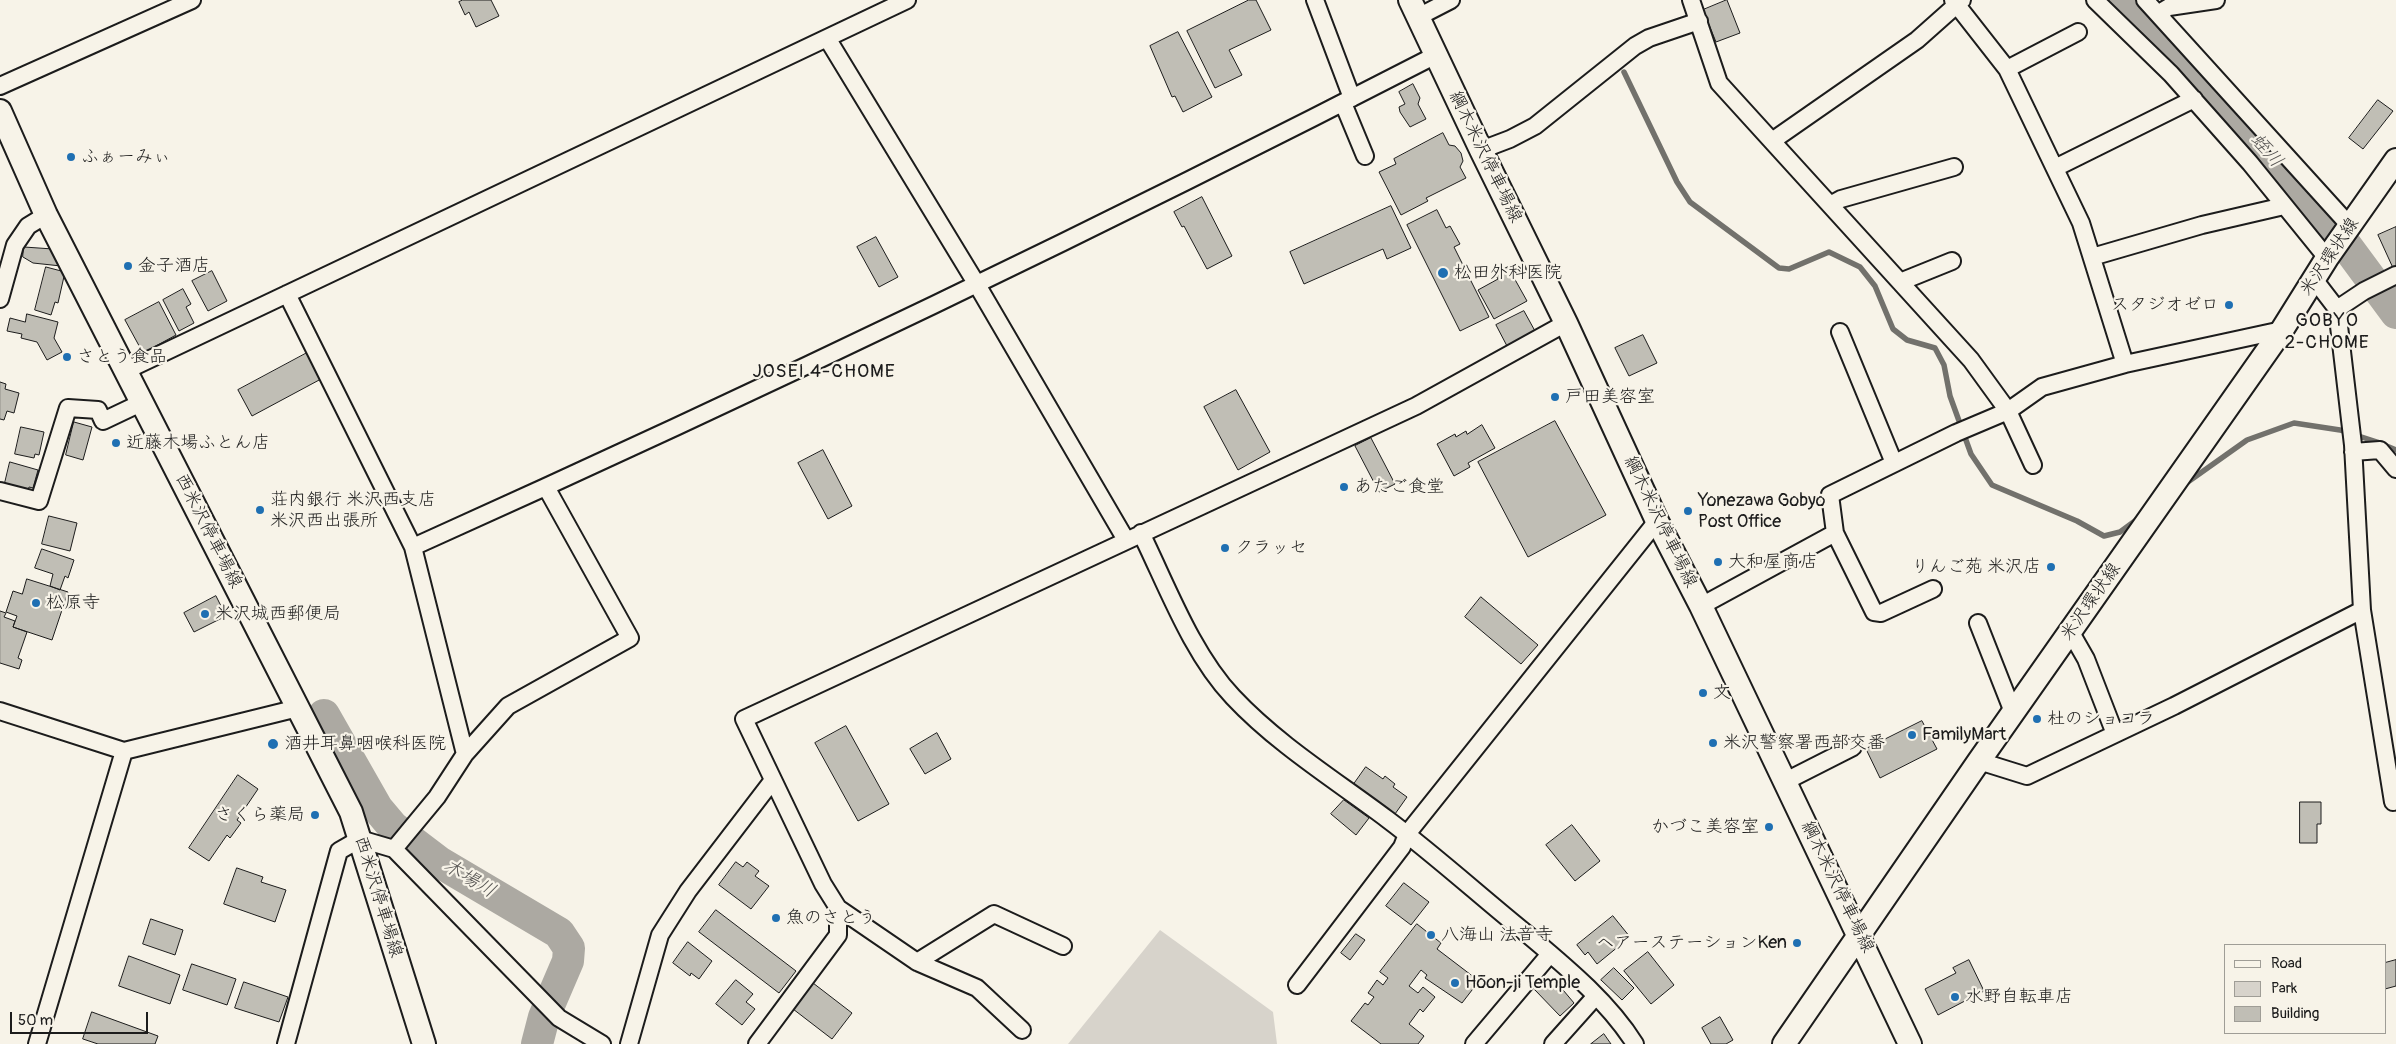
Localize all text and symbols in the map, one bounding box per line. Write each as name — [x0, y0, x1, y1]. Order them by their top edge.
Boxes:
street label: 綱木米沢停車場線 — [1444, 88, 1526, 226]
water label: 蛭川 — [2245, 129, 2287, 173]
place label: ふぁーみぃ — [81, 146, 171, 168]
marker: ふぁーみぃ — [65, 151, 77, 163]
street label: 米沢環状線 — [2296, 214, 2364, 300]
place label: 金子酒店 — [138, 255, 210, 277]
marker: 金子酒店 — [122, 260, 134, 272]
place label: 松田外科医院 — [1454, 262, 1562, 284]
marker: 松田外科医院 — [1436, 266, 1450, 280]
place label: スタジオゼロ — [2111, 294, 2219, 316]
marker: スタジオゼロ — [2223, 299, 2235, 311]
district label: GOBYO 2-CHOME — [2284, 310, 2370, 354]
place label: さとう食品 — [77, 346, 167, 368]
marker: さとう食品 — [61, 351, 73, 363]
district label: JOSEI 4-CHOME — [751, 361, 897, 383]
place label: 戸田美容室 — [1565, 386, 1655, 408]
marker: 戸田美容室 — [1549, 391, 1561, 403]
place label: 近藤木場ふとん店 — [126, 432, 270, 454]
marker: 近藤木場ふとん店 — [110, 437, 122, 449]
street label: 綱木米沢停車場線 — [1619, 453, 1701, 591]
street label: 西米沢停車場線 — [170, 470, 246, 592]
place label: あたご食堂 — [1354, 476, 1444, 498]
marker: あたご食堂 — [1338, 481, 1350, 493]
place label: 荘内銀行 米沢西支店 米沢西出張所 — [270, 489, 436, 532]
place label: Yonezawa Gobyo Post Office — [1698, 490, 1825, 532]
marker: 荘内銀行 米沢西支店 米沢西出張所 — [254, 504, 266, 516]
marker: Yonezawa Gobyo Post Office — [1682, 505, 1694, 517]
place label: クラッセ — [1235, 537, 1307, 559]
marker: クラッセ — [1219, 542, 1231, 554]
place label: 大和屋商店 — [1728, 551, 1818, 573]
marker: 大和屋商店 — [1712, 556, 1724, 568]
place label: りんご苑 米沢店 — [1911, 556, 2041, 578]
street label: 米沢環状線 — [2056, 559, 2126, 645]
marker: りんご苑 米沢店 — [2045, 561, 2057, 573]
place label: 松原寺 — [46, 592, 100, 614]
marker: 松原寺 — [30, 597, 42, 609]
place label: 米沢城西郵便局 — [215, 603, 341, 625]
marker: 米沢城西郵便局 — [199, 608, 211, 620]
place label: 文 — [1713, 682, 1731, 704]
marker: 文 — [1697, 687, 1709, 699]
place label: 杜のショコラ — [2047, 708, 2155, 730]
marker: 杜のショコラ — [2031, 713, 2043, 725]
place label: FamilyMart — [1922, 724, 2006, 746]
marker: FamilyMart — [1906, 729, 1918, 741]
place label: 米沢警察署西部交番 — [1723, 732, 1885, 754]
place label: 酒井耳鼻咽喉科医院 — [284, 733, 446, 755]
marker: 酒井耳鼻咽喉科医院 — [266, 737, 280, 751]
marker: 米沢警察署西部交番 — [1707, 737, 1719, 749]
place label: さくら薬局 — [215, 804, 305, 826]
marker: さくら薬局 — [309, 809, 321, 821]
place label: かづこ美容室 — [1651, 816, 1759, 838]
street label: 綱木米沢停車場線 — [1796, 818, 1878, 956]
marker: かづこ美容室 — [1763, 821, 1775, 833]
street label: 西米沢停車場線 — [349, 834, 407, 960]
water label: 木場川 — [439, 855, 499, 903]
place label: 魚のさとう — [786, 907, 876, 929]
marker: 魚のさとう — [770, 912, 782, 924]
place label: 八海山 法音寺 — [1441, 924, 1553, 946]
marker: 八海山 法音寺 — [1425, 929, 1437, 941]
place label: ヘアーステーションKen — [1596, 932, 1787, 954]
marker: ヘアーステーションKen — [1791, 937, 1803, 949]
legend — [2224, 944, 2386, 1034]
text: Road — [2271, 954, 2302, 973]
place label: Hōon-ji Temple — [1465, 972, 1580, 994]
marker: Hōon-ji Temple — [1449, 977, 1461, 989]
text: Park — [2271, 979, 2297, 998]
place label: 水野自転車店 — [1965, 986, 2073, 1008]
marker: 水野自転車店 — [1949, 991, 1961, 1003]
scale bar — [12, 1002, 150, 1034]
text: Building — [2271, 1004, 2319, 1023]
text: 50 m — [18, 1011, 53, 1030]

